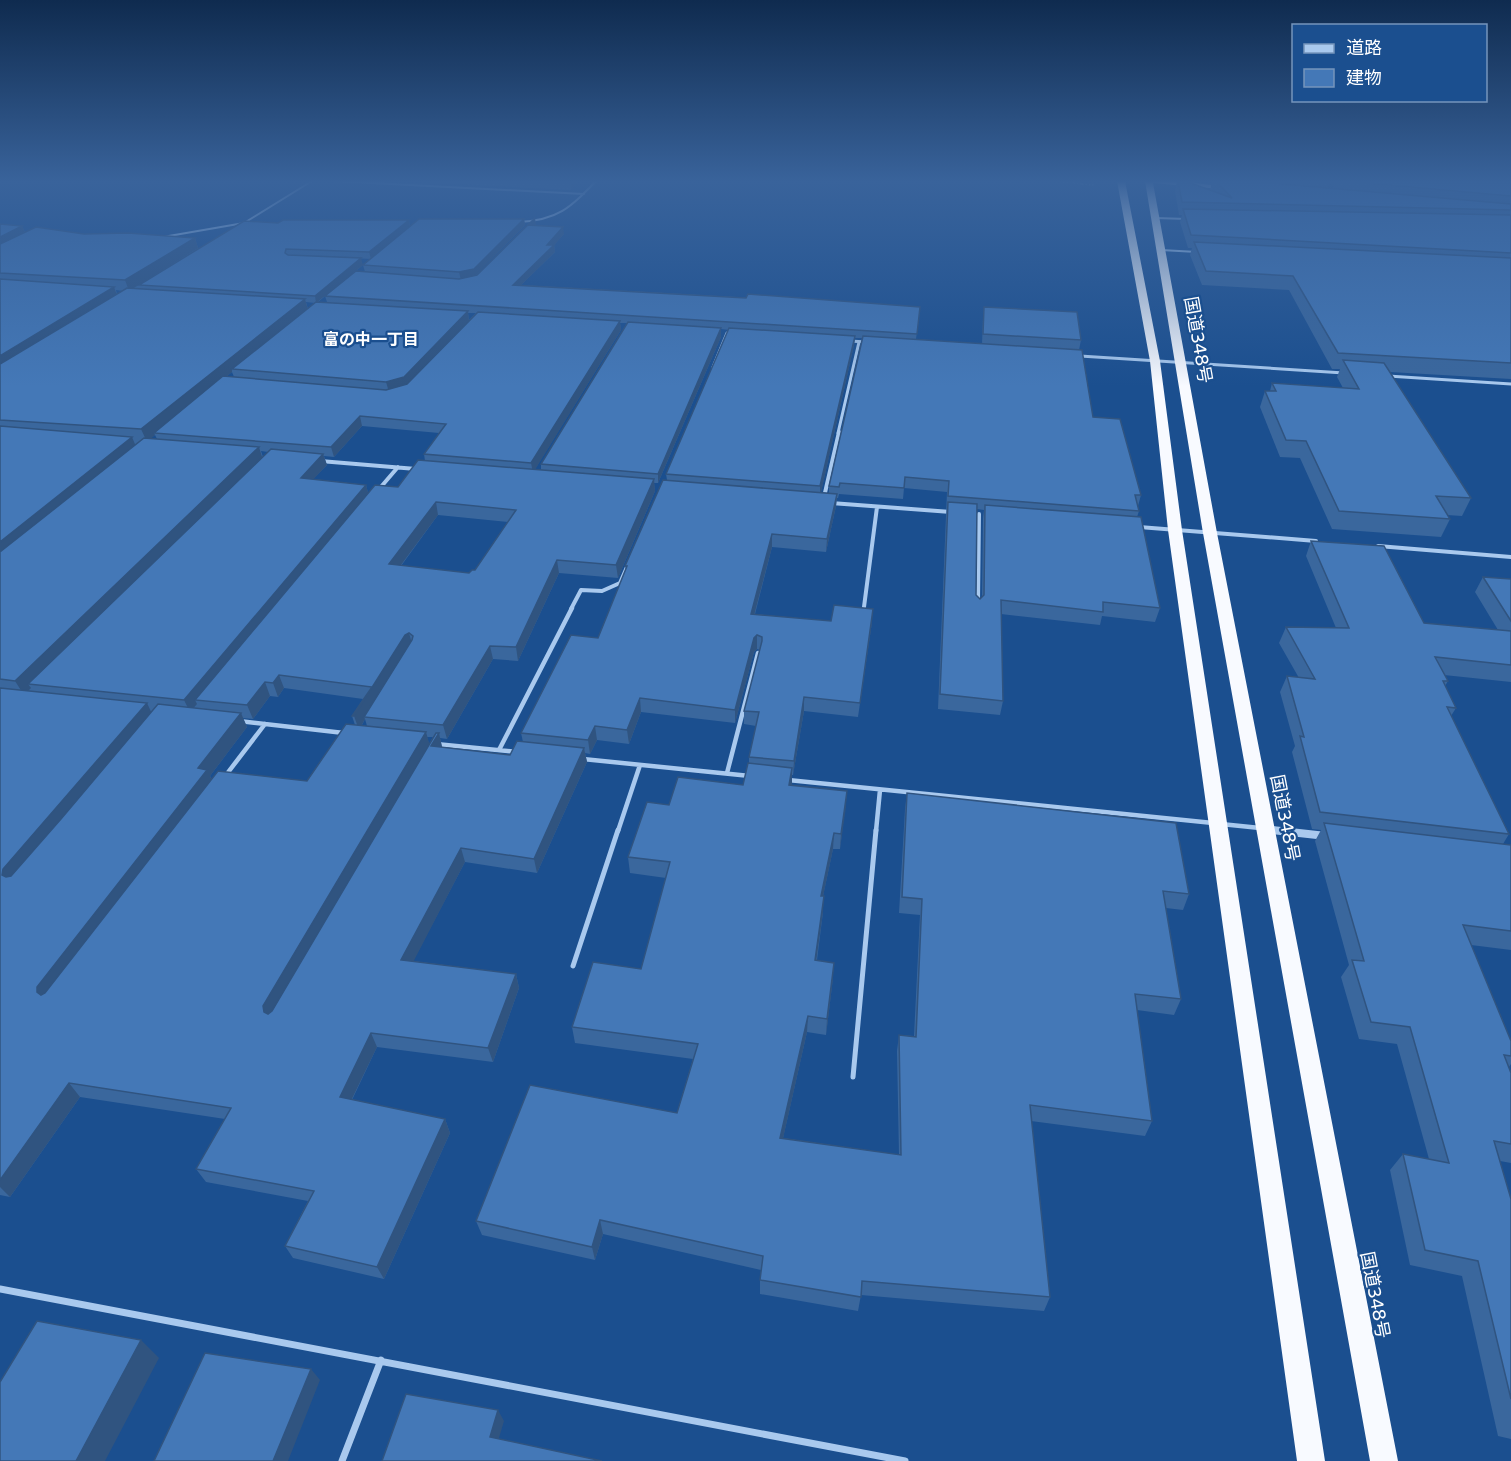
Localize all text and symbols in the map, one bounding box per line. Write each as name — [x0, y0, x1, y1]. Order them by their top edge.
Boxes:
legend — [1292, 24, 1487, 102]
text: 道路 — [1346, 37, 1382, 59]
text: 建物 — [1346, 67, 1382, 89]
street label: 国道348号 — [1180, 295, 1216, 385]
district label: 富の中一丁目 — [323, 330, 419, 350]
street label: 国道348号 — [1266, 773, 1304, 863]
street label: 国道348号 — [1356, 1250, 1394, 1340]

